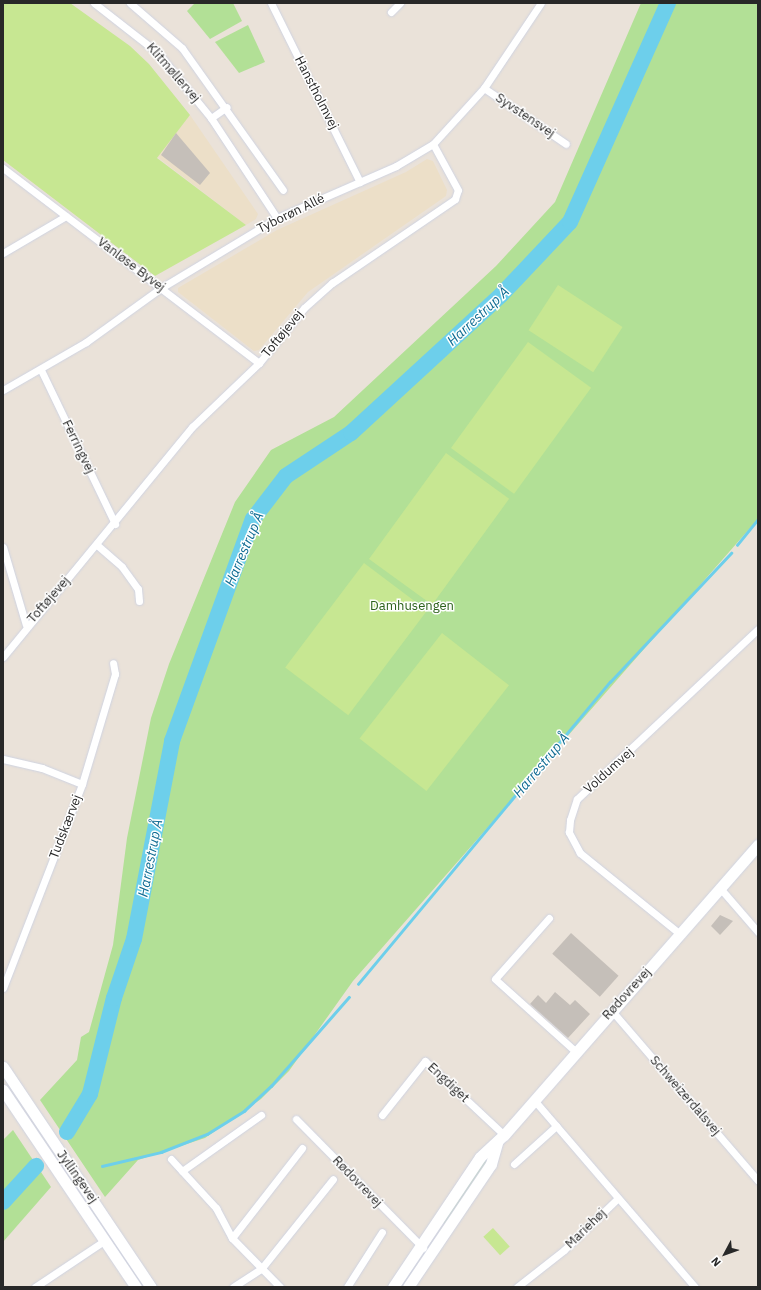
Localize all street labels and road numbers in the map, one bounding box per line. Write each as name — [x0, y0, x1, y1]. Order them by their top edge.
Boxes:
street label: Klitmøllervej — [143, 40, 203, 106]
street label: Hanstholmvej — [291, 54, 341, 132]
street label: Syvstensvej — [492, 90, 558, 142]
street label: Tyborøn Allé — [255, 191, 327, 237]
street label: Vanløse Byvej — [94, 234, 168, 296]
street label: Toftøjevej — [259, 307, 307, 361]
street label: Ferringvej — [58, 418, 98, 476]
street label: Toftøjevej — [24, 573, 74, 627]
street label: Voldumvej — [581, 745, 637, 797]
street label: Tudskærvej — [47, 793, 85, 861]
street label: Rødovrevej — [599, 965, 655, 1023]
street label: Schweizerdalsvej — [646, 1053, 724, 1139]
street label: Engdiget — [424, 1060, 472, 1106]
street label: Jyllingevej — [53, 1147, 101, 1207]
street label: Rødovrevej — [329, 1153, 385, 1211]
street label: Mariehøj — [562, 1206, 610, 1252]

